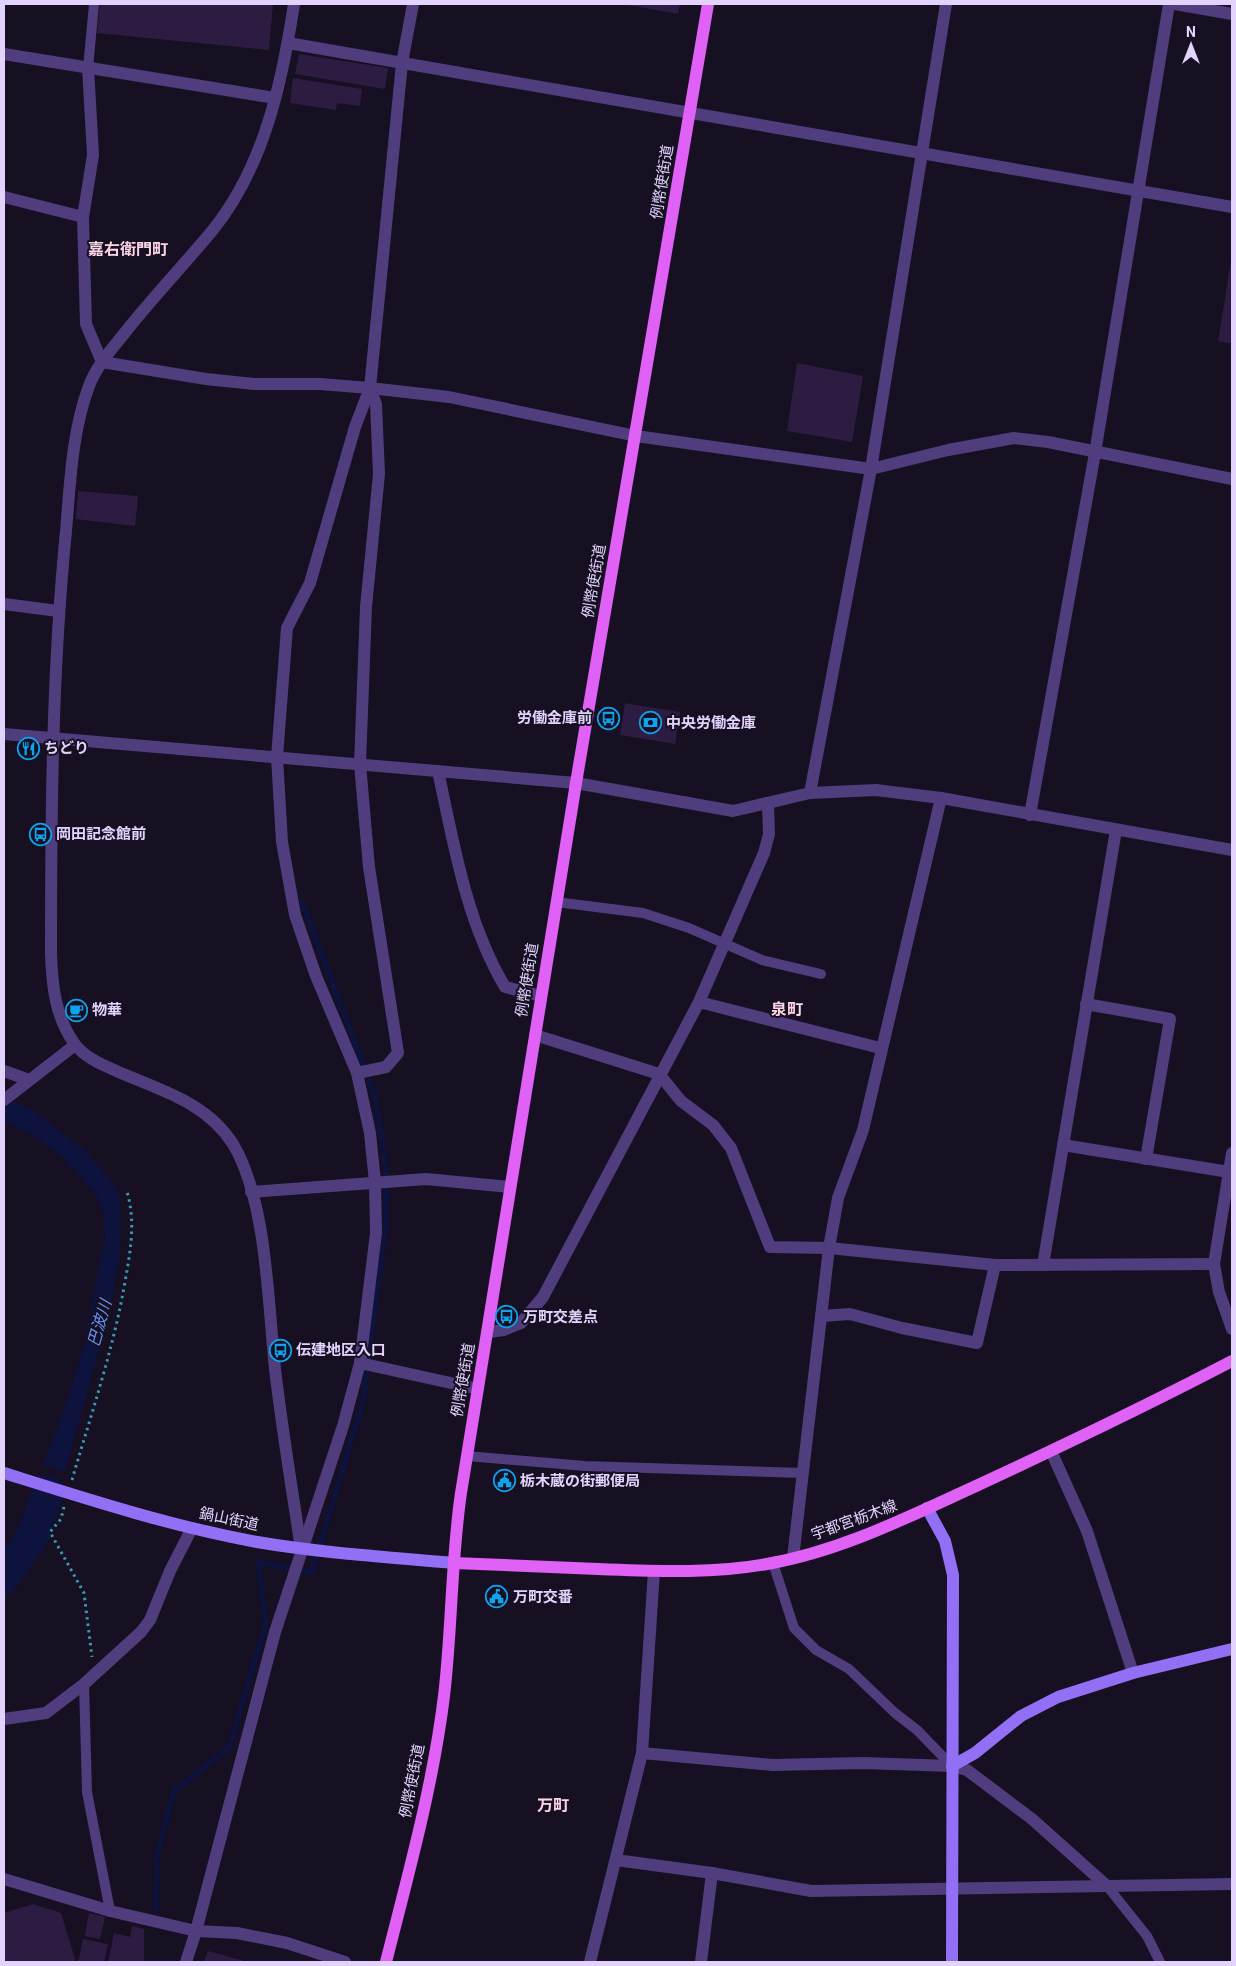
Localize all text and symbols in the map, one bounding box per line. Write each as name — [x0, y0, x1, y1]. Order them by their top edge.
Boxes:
north arrow — [1166, 20, 1216, 70]
text: N — [1186, 24, 1196, 40]
street label: 例幣使街道 — [647, 144, 677, 220]
district label: 嘉右衛門町 — [88, 240, 168, 259]
street label: 例幣使街道 — [579, 542, 609, 620]
bus stop icon: 労働金庫前 — [596, 706, 620, 730]
place label: 労働金庫前 — [517, 709, 592, 727]
bank icon: 中央労働金庫 — [638, 711, 662, 735]
place label: 中央労働金庫 — [666, 714, 756, 732]
restaurant icon: ちどり — [16, 736, 40, 760]
place label: ちどり — [44, 739, 89, 757]
bus stop icon: 岡田記念館前 — [28, 822, 52, 846]
place label: 岡田記念館前 — [56, 825, 146, 843]
street label: 例幣使街道 — [512, 942, 542, 1018]
cafe icon: 物華 — [64, 998, 88, 1022]
district label: 泉町 — [771, 1000, 803, 1019]
place label: 物華 — [92, 1001, 122, 1019]
water label: 巴波川 — [84, 1296, 116, 1349]
bus stop icon: 万町交差点 — [495, 1305, 519, 1329]
place label: 万町交差点 — [523, 1308, 598, 1326]
bus stop icon: 伝建地区入口 — [268, 1338, 292, 1362]
place label: 伝建地区入口 — [296, 1341, 386, 1359]
street label: 例幣使街道 — [448, 1341, 478, 1419]
public building icon: 栃木蔵の街郵便局 — [492, 1469, 516, 1493]
place label: 栃木蔵の街郵便局 — [520, 1472, 640, 1490]
street label: 宇都宮栃木線 — [809, 1496, 899, 1544]
street label: 鍋山街道 — [198, 1504, 260, 1534]
public building icon: 万町交番 — [485, 1585, 509, 1609]
place label: 万町交番 — [513, 1588, 573, 1606]
street label: 例幣使街道 — [396, 1742, 428, 1820]
district label: 万町 — [537, 1796, 569, 1815]

